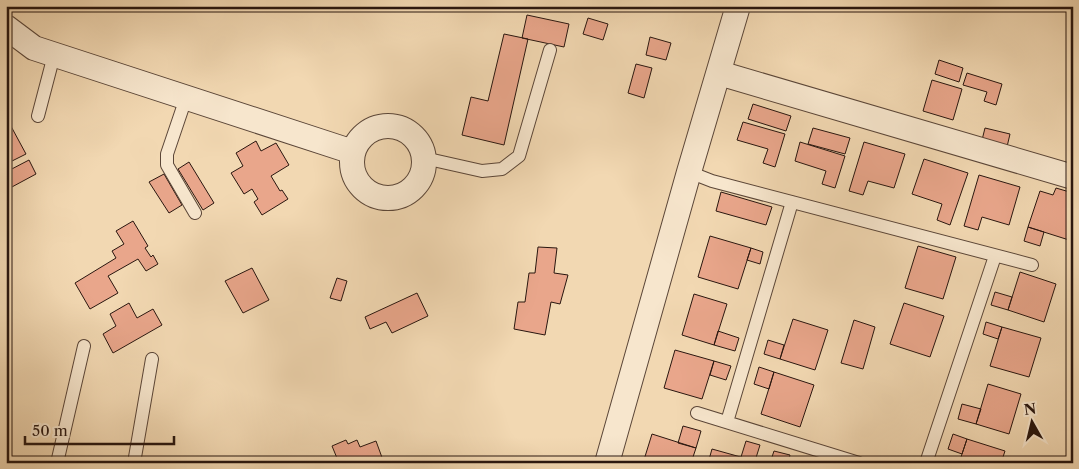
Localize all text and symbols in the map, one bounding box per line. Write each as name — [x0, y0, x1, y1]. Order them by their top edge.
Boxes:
north arrow — [1006, 396, 1056, 446]
text: N — [1023, 399, 1037, 419]
scale bar — [25, 414, 174, 446]
text: 50 m — [32, 421, 68, 440]

